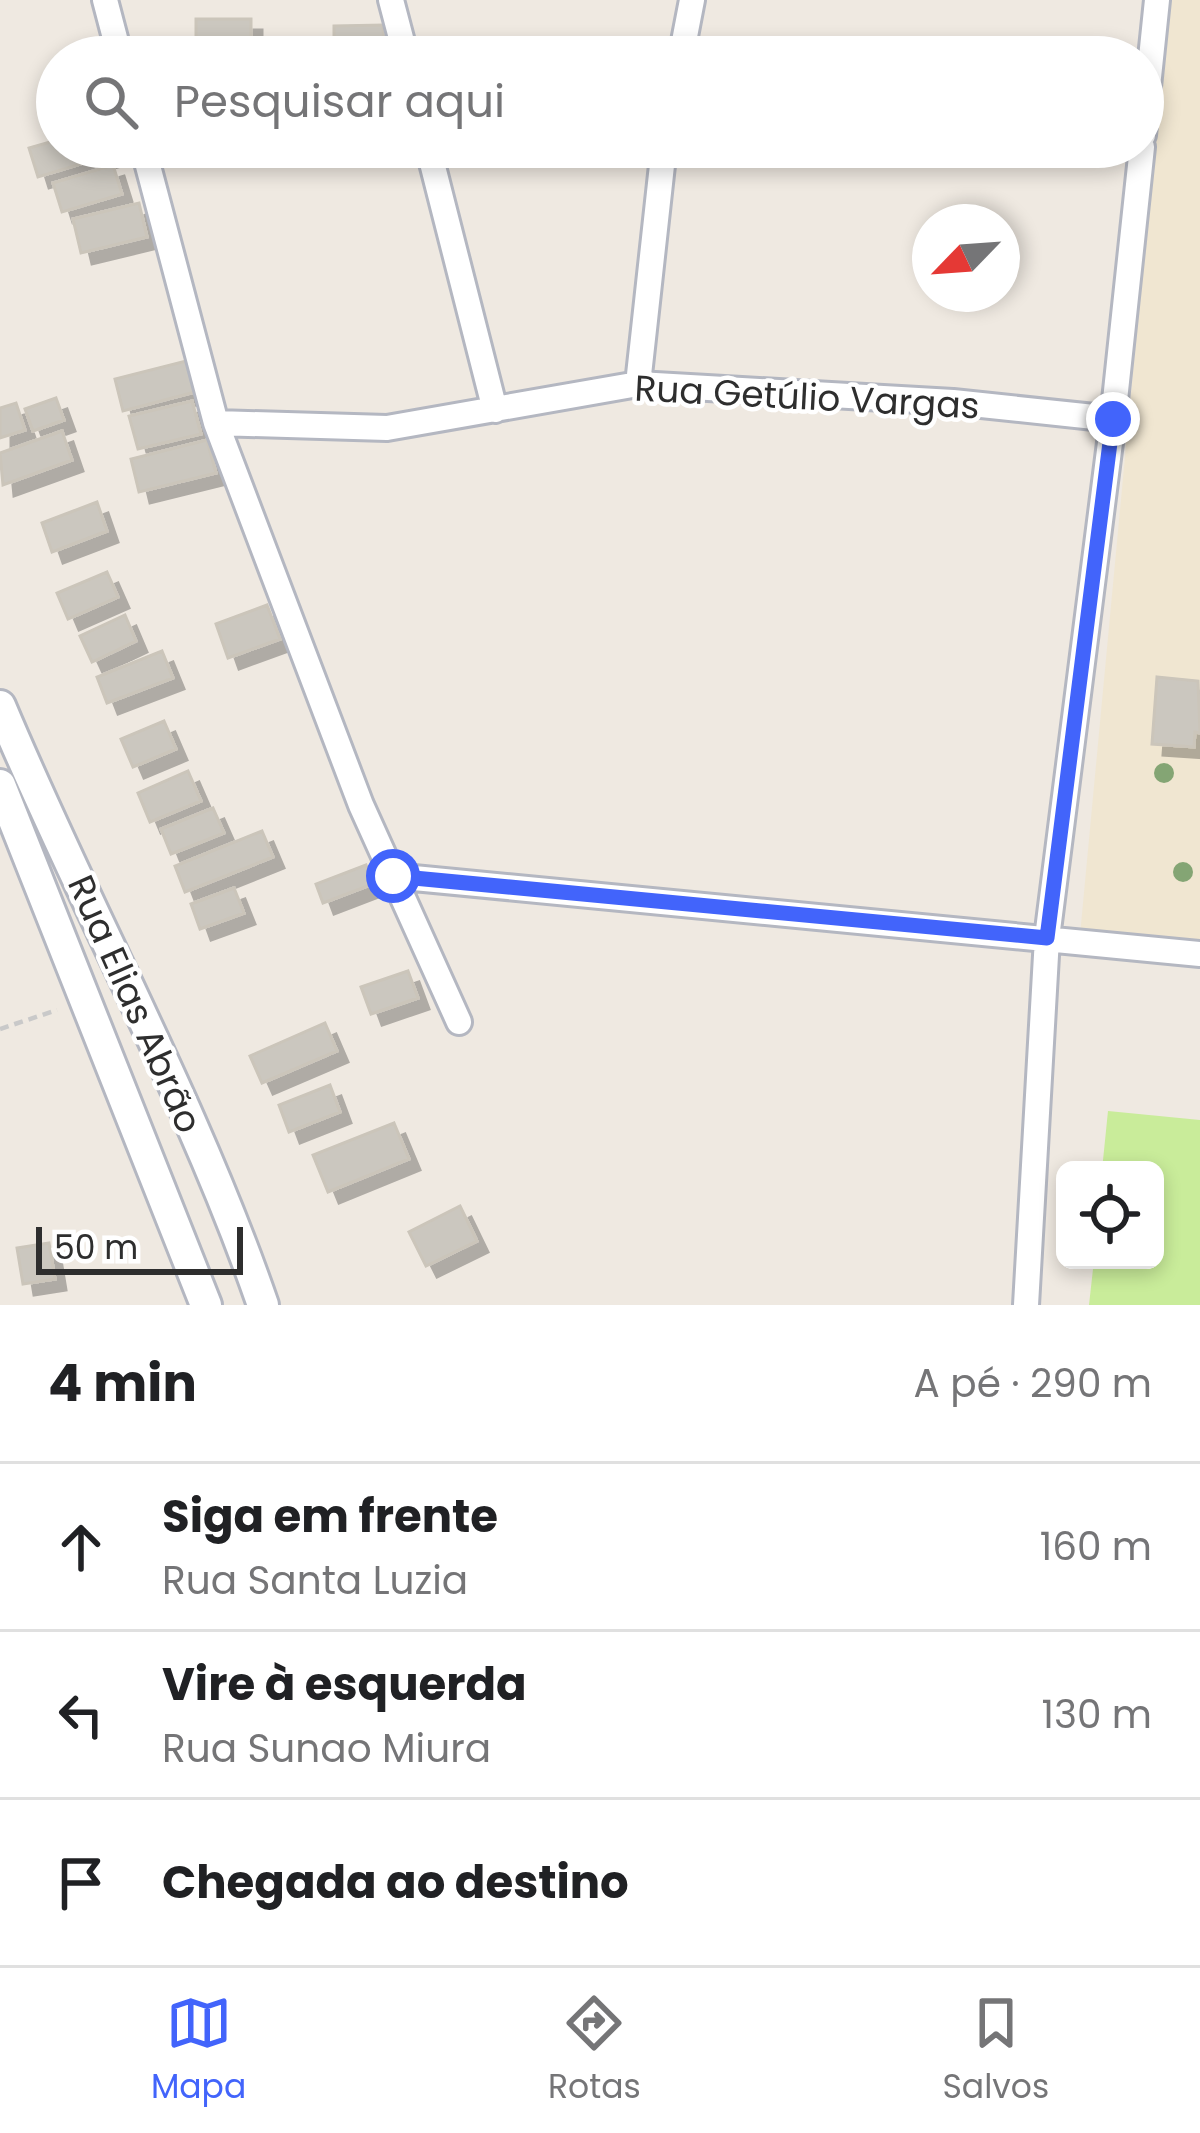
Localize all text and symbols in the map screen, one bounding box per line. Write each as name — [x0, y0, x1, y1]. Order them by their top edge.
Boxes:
search box — [36, 36, 1164, 168]
icon: search — [78, 69, 144, 135]
text: Pesquisar aqui — [174, 70, 505, 133]
north arrow — [912, 204, 1020, 312]
street label: Rua Getúlio Vargas — [633, 362, 981, 432]
route end — [1086, 392, 1140, 446]
route start — [366, 849, 420, 903]
street label: Rua Elias Abrão — [55, 867, 215, 1141]
map controls — [1056, 1161, 1164, 1269]
button: locate — [1056, 1161, 1164, 1269]
scale bar — [36, 1221, 243, 1274]
text: 50 m — [54, 1224, 138, 1271]
text: 4 min — [48, 1347, 197, 1419]
text: A pé · 290 m — [914, 1356, 1152, 1411]
text: Siga em frente — [162, 1485, 498, 1548]
icon: ahead — [48, 1514, 114, 1580]
text: 160 m — [1040, 1519, 1152, 1574]
text: Rua Santa Luzia — [162, 1553, 468, 1608]
text: Vire à esquerda — [162, 1653, 527, 1716]
icon: left — [48, 1682, 114, 1748]
text: 130 m — [1041, 1687, 1152, 1742]
text: Rua Sunao Miura — [162, 1721, 491, 1776]
icon: arrive — [48, 1850, 114, 1916]
text: Chegada ao destino — [162, 1851, 629, 1914]
tab: Mapa — [151, 1990, 246, 2112]
tab: Rotas — [548, 1990, 641, 2112]
tab: Salvos — [942, 1990, 1049, 2112]

